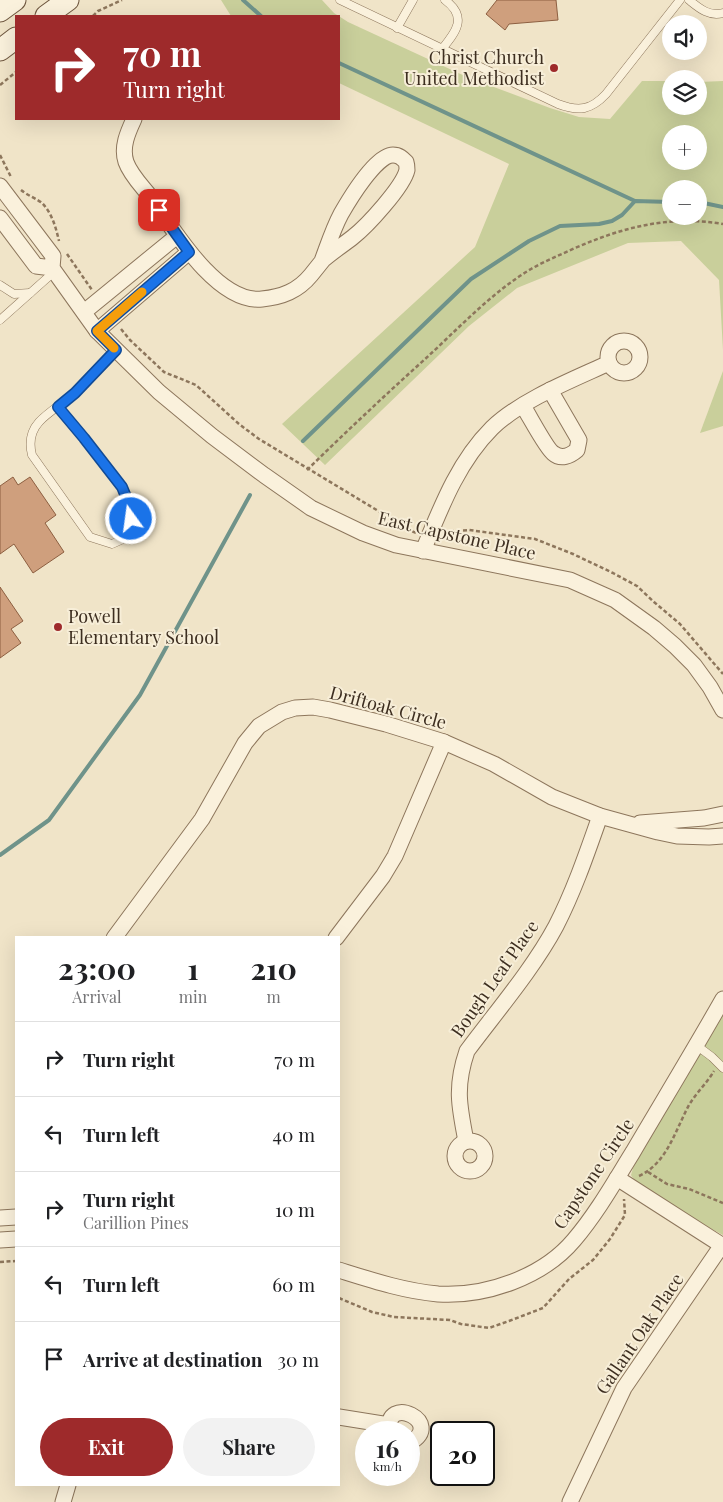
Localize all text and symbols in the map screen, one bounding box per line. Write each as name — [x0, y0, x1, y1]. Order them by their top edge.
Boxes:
map controls — [662, 15, 707, 225]
button: sound — [662, 15, 707, 60]
text: 70 m — [123, 29, 201, 76]
icon: right — [40, 35, 105, 100]
place label: Christ Church United Methodist — [404, 45, 545, 90]
marker: Christ Church United Methodist — [548, 62, 560, 74]
button: layers — [662, 70, 707, 115]
text: Turn right — [123, 74, 225, 104]
button: + — [662, 125, 707, 170]
button: − — [662, 180, 707, 225]
pin — [138, 189, 180, 231]
icon: arrive — [145, 196, 173, 224]
position arrow — [104, 492, 156, 544]
street label: East Capstone Place — [376, 505, 538, 565]
place label: Powell Elementary School — [68, 604, 219, 649]
marker: Powell Elementary School — [52, 621, 64, 633]
street label: Driftoak Circle — [327, 680, 449, 734]
street label: Bough Leaf Place — [445, 915, 543, 1042]
text: 23:00 — [58, 948, 136, 988]
text: 1 — [187, 948, 199, 988]
text: 210 — [250, 948, 297, 988]
text: Arrival — [72, 986, 122, 1007]
text: min — [179, 986, 207, 1007]
text: m — [267, 986, 281, 1007]
icon: right — [40, 1045, 68, 1073]
text: Turn right — [83, 1046, 175, 1072]
text: 70 m — [274, 1046, 315, 1072]
street label: Capstone Circle — [547, 1113, 639, 1233]
icon: left — [40, 1120, 68, 1148]
text: Turn left — [83, 1121, 160, 1147]
text: 40 m — [273, 1121, 315, 1147]
text: Turn right — [83, 1186, 175, 1212]
icon: right — [40, 1195, 68, 1223]
text: 10 m — [275, 1196, 315, 1222]
text: Carillion Pines — [83, 1212, 189, 1233]
street label: Gallant Oak Place — [590, 1268, 689, 1399]
icon: left — [40, 1270, 68, 1298]
text: Turn left — [83, 1271, 160, 1297]
text: 60 m — [272, 1271, 315, 1297]
icon: arrive — [40, 1345, 68, 1373]
text: Arrive at destination — [83, 1346, 263, 1372]
text: 30 m — [278, 1346, 319, 1372]
button: Exit — [40, 1418, 173, 1476]
button: Share — [183, 1418, 315, 1476]
speed limit sign: 20 — [430, 1421, 495, 1486]
text: 16 — [376, 1431, 399, 1464]
text: km/h — [373, 1458, 402, 1474]

